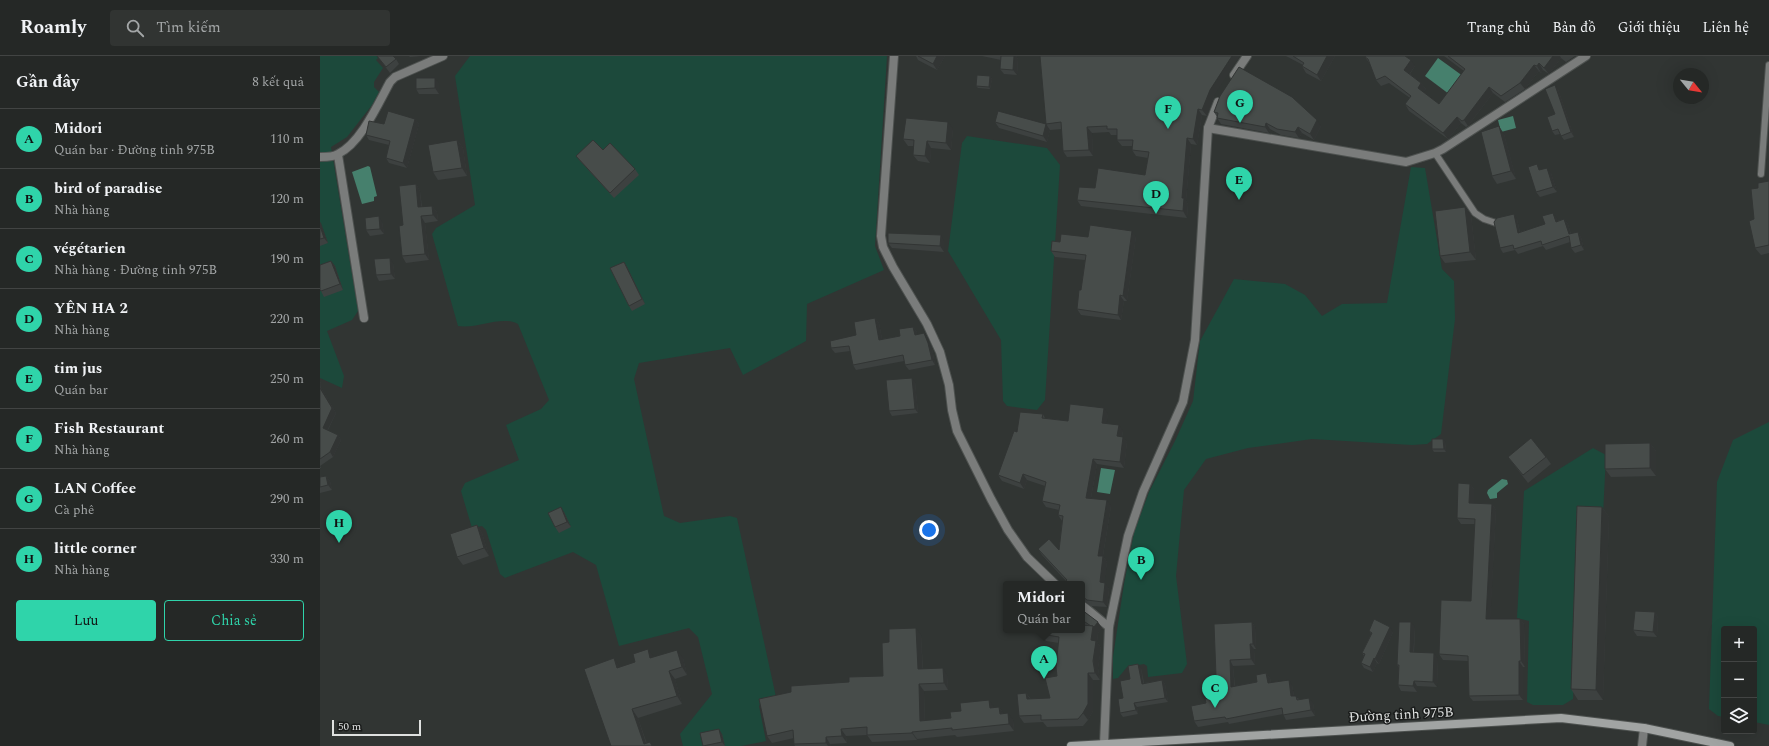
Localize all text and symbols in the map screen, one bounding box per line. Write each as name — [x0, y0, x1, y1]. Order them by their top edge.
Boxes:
search box — [110, 10, 390, 46]
text: Roamly — [20, 13, 86, 42]
text: Tìm kiếm — [156, 16, 221, 39]
icon: search — [124, 17, 146, 39]
text: Trang chủ — [1467, 17, 1530, 38]
text: Bản đồ — [1552, 17, 1596, 38]
text: Giới thiệu — [1618, 17, 1680, 38]
text: Liên hệ — [1702, 17, 1749, 38]
north arrow — [1673, 68, 1709, 104]
text: Gần đây — [16, 69, 79, 95]
text: 8 kết quả — [252, 72, 304, 92]
pin: G — [1227, 90, 1253, 123]
pin: F — [1155, 96, 1181, 129]
text: Midori — [54, 117, 102, 140]
text: A — [24, 129, 34, 149]
text: 110 m — [270, 129, 304, 149]
text: Quán bar · Đường tỉnh 975B — [54, 140, 215, 160]
pin: E — [1226, 167, 1252, 200]
text: bird of paradise — [54, 177, 163, 200]
pin: D — [1143, 181, 1169, 214]
text: B — [24, 189, 34, 209]
text: 120 m — [270, 189, 304, 209]
text: Nhà hàng — [54, 200, 110, 220]
text: végétarien — [54, 237, 126, 260]
text: C — [24, 249, 34, 269]
text: 190 m — [270, 249, 304, 269]
text: Nhà hàng · Đường tỉnh 975B — [54, 260, 217, 280]
text: YÊN HA 2 — [54, 297, 128, 320]
text: D — [24, 309, 34, 329]
text: 220 m — [270, 309, 304, 329]
text: Nhà hàng — [54, 320, 110, 340]
text: tim jus — [54, 357, 102, 380]
text: E — [25, 369, 33, 389]
text: 250 m — [270, 369, 304, 389]
text: Quán bar — [54, 380, 108, 400]
text: Fish Restaurant — [54, 417, 164, 440]
text: F — [25, 429, 33, 449]
text: 260 m — [270, 429, 304, 449]
text: Nhà hàng — [54, 440, 110, 460]
text: LAN Coffee — [54, 477, 136, 500]
text: G — [24, 489, 34, 509]
text: 290 m — [270, 489, 304, 509]
text: Cà phê — [54, 500, 94, 520]
pin: H — [326, 510, 352, 543]
your location — [919, 520, 939, 540]
text: little corner — [54, 537, 136, 560]
pin: B — [1128, 547, 1154, 580]
text: H — [24, 549, 34, 569]
text: 330 m — [270, 549, 304, 569]
text: Nhà hàng — [54, 560, 110, 580]
popup — [1003, 581, 1085, 633]
text: Midori — [1017, 586, 1065, 609]
button: Lưu — [16, 600, 156, 641]
button: Chia sẻ — [164, 600, 304, 641]
text: Quán bar — [1017, 609, 1071, 629]
map controls — [1721, 626, 1757, 734]
button: + — [1721, 626, 1757, 662]
pin: A — [1031, 646, 1057, 679]
button: − — [1721, 662, 1757, 698]
pin: C — [1202, 675, 1228, 708]
button: layers — [1721, 698, 1757, 734]
street label: Đường tỉnh 975B — [1348, 701, 1454, 728]
scale bar — [332, 718, 421, 737]
text: 50 m — [338, 718, 361, 735]

